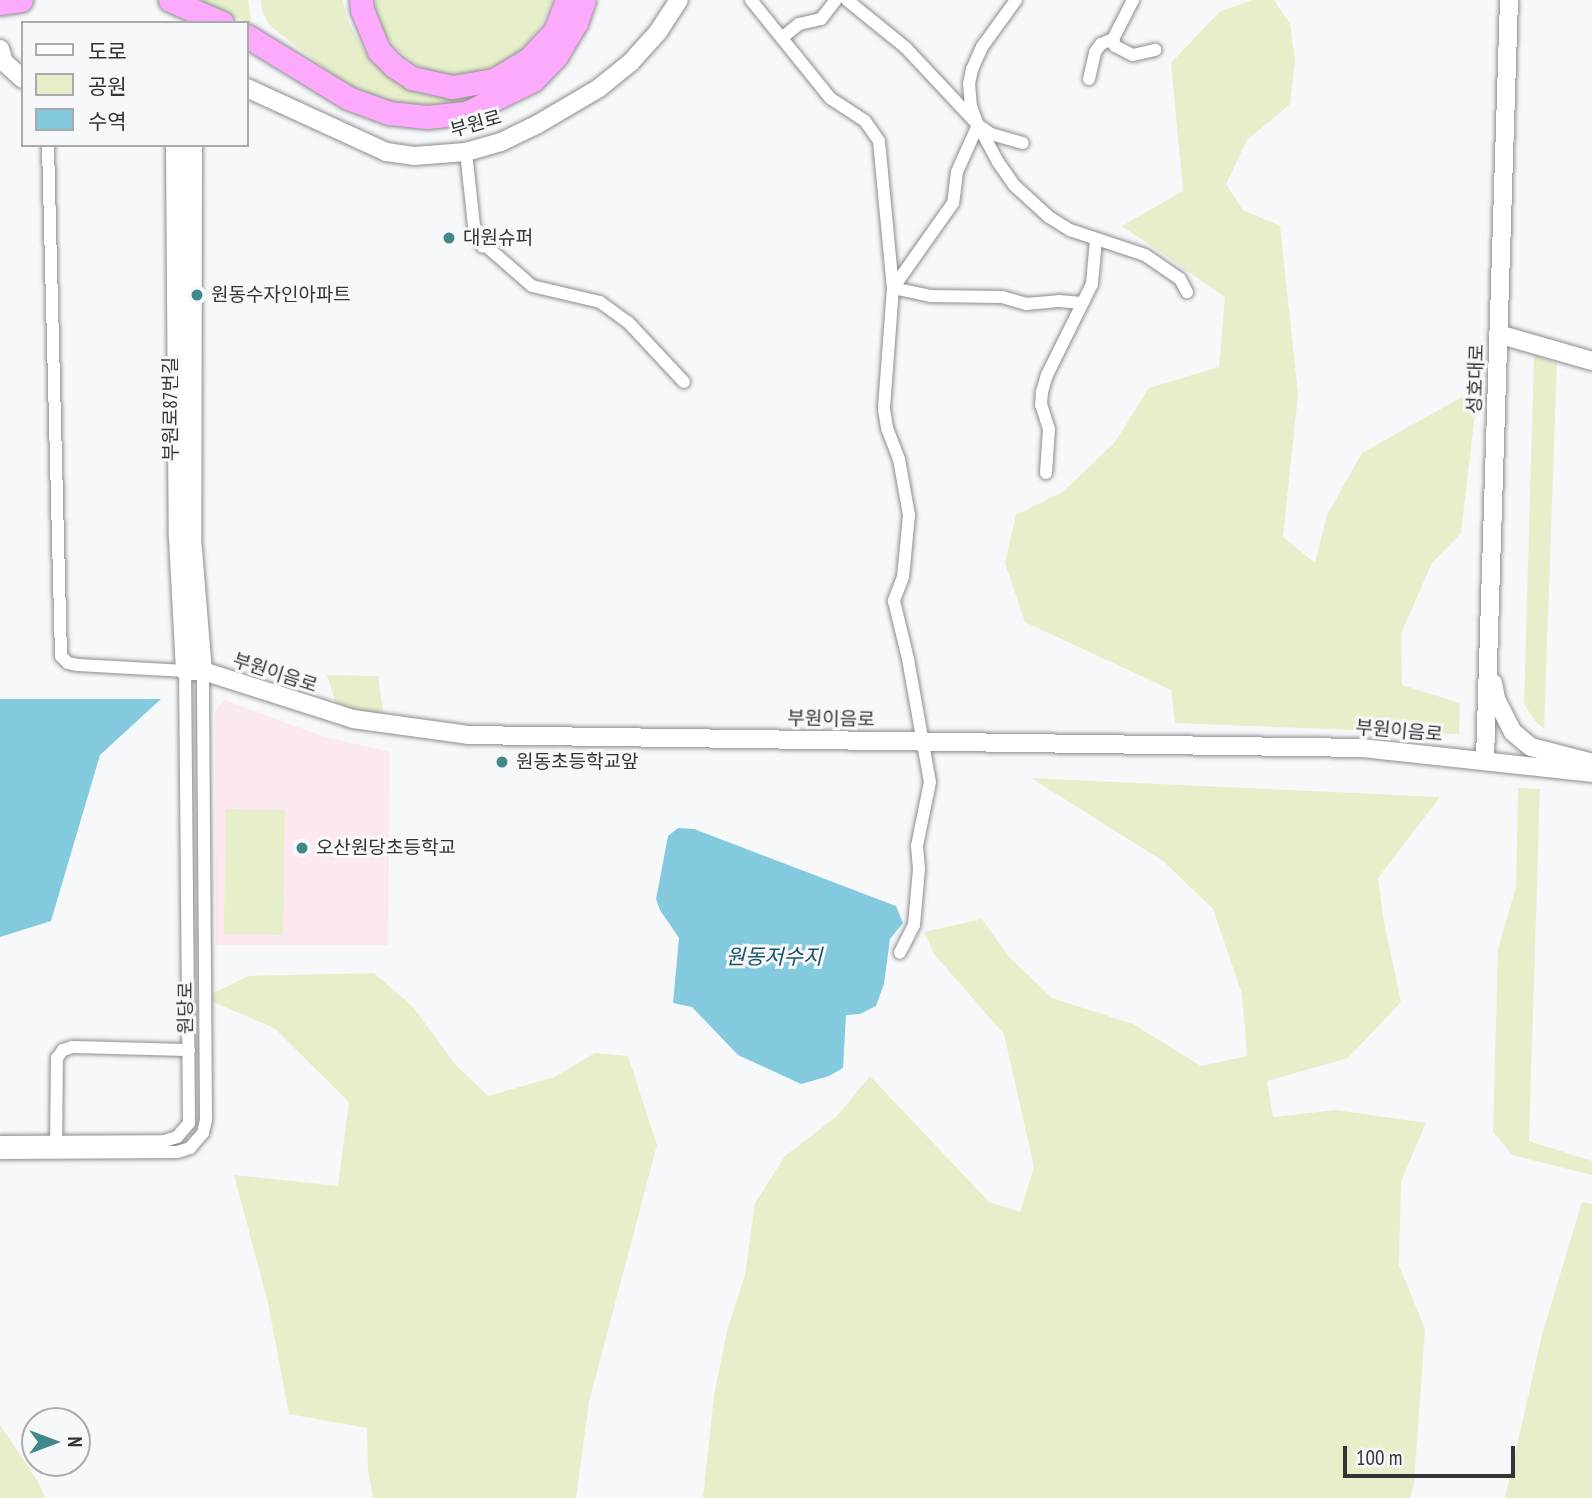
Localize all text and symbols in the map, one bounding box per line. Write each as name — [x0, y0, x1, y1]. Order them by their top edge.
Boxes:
legend — [21, 21, 248, 147]
text: 도로 — [88, 38, 127, 65]
text: 공원 — [88, 73, 127, 100]
street label: 부원로 — [448, 106, 504, 142]
text: 수역 — [88, 108, 127, 135]
place label: 대원슈퍼 — [463, 227, 533, 249]
marker: 대원슈퍼 — [441, 230, 457, 246]
place label: 원동수자인아파트 — [211, 284, 351, 306]
marker: 원동수자인아파트 — [189, 287, 205, 303]
street label: 성호대로 — [1463, 344, 1489, 414]
street label: 부원로87번길 — [160, 357, 182, 461]
street label: 부원이음로 — [230, 649, 320, 697]
street label: 부원이음로 — [787, 707, 875, 731]
street label: 부원이음로 — [1354, 716, 1444, 746]
place label: 원동초등학교앞 — [516, 751, 638, 773]
marker: 원동초등학교앞 — [494, 754, 510, 770]
place label: 오산원당초등학교 — [316, 837, 456, 859]
marker: 오산원당초등학교 — [294, 840, 310, 856]
water label: 원동저수지 — [726, 944, 822, 970]
street label: 원당로 — [175, 982, 197, 1034]
north arrow — [21, 1407, 91, 1477]
scale bar — [1347, 1432, 1518, 1476]
text: N — [63, 1437, 87, 1447]
text: 100 m — [1356, 1444, 1402, 1471]

